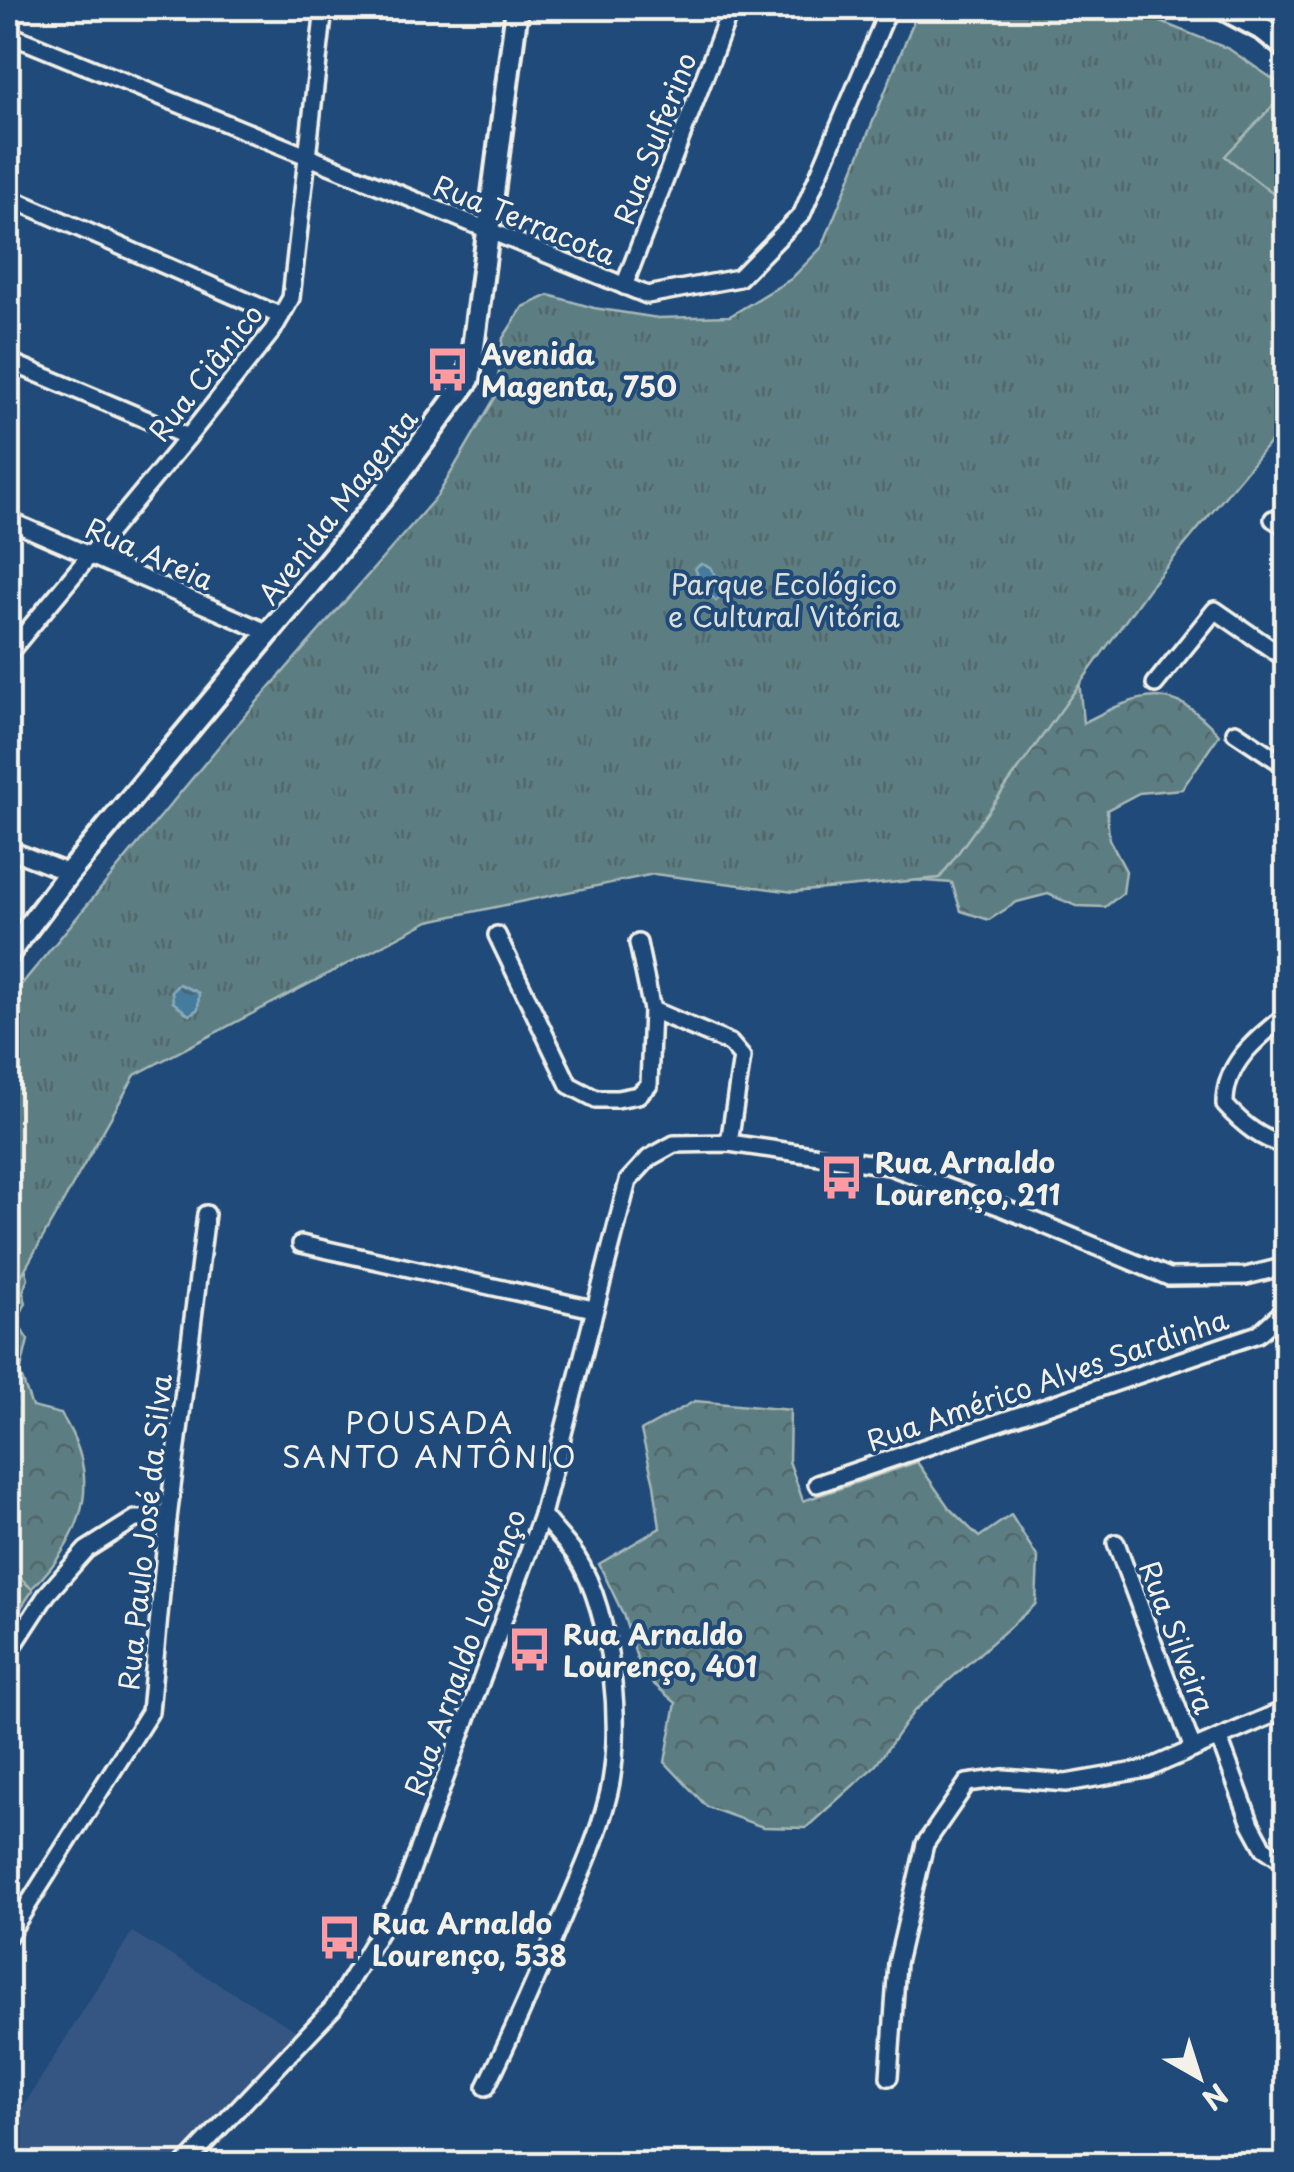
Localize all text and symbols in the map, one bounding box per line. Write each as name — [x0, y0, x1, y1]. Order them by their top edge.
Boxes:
street label: Rua Sulferino — [601, 46, 707, 230]
street label: Rua Terracota — [427, 163, 623, 275]
street label: Rua Ciânico — [137, 294, 273, 450]
place label: Avenida Magenta, 750 — [480, 332, 677, 407]
bus stop icon: Avenida Magenta, 750 — [424, 345, 472, 393]
street label: Avenida Magenta — [247, 398, 428, 613]
street label: Rua Areia — [79, 506, 222, 601]
park label: Parque Ecológico e Cultural Vitória — [668, 562, 900, 637]
place label: Rua Arnaldo Lourenço, 211 — [875, 1140, 1061, 1215]
bus stop icon: Rua Arnaldo Lourenço, 211 — [818, 1153, 866, 1201]
street label: Rua Américo Alves Sardinha — [860, 1297, 1234, 1461]
street label: Rua Paulo José da Silva — [106, 1371, 182, 1692]
district label: POUSADA SANTO ANTÔNIO — [282, 1399, 578, 1478]
street label: Rua Arnaldo Lourenço — [392, 1503, 536, 1801]
street label: Rua Silveira — [1129, 1554, 1227, 1720]
place label: Rua Arnaldo Lourenço, 401 — [563, 1612, 757, 1687]
bus stop icon: Rua Arnaldo Lourenço, 401 — [506, 1625, 554, 1673]
place label: Rua Arnaldo Lourenço, 538 — [372, 1901, 567, 1976]
bus stop icon: Rua Arnaldo Lourenço, 538 — [315, 1914, 363, 1962]
north arrow — [1149, 2027, 1249, 2127]
text: N — [1194, 2074, 1238, 2121]

